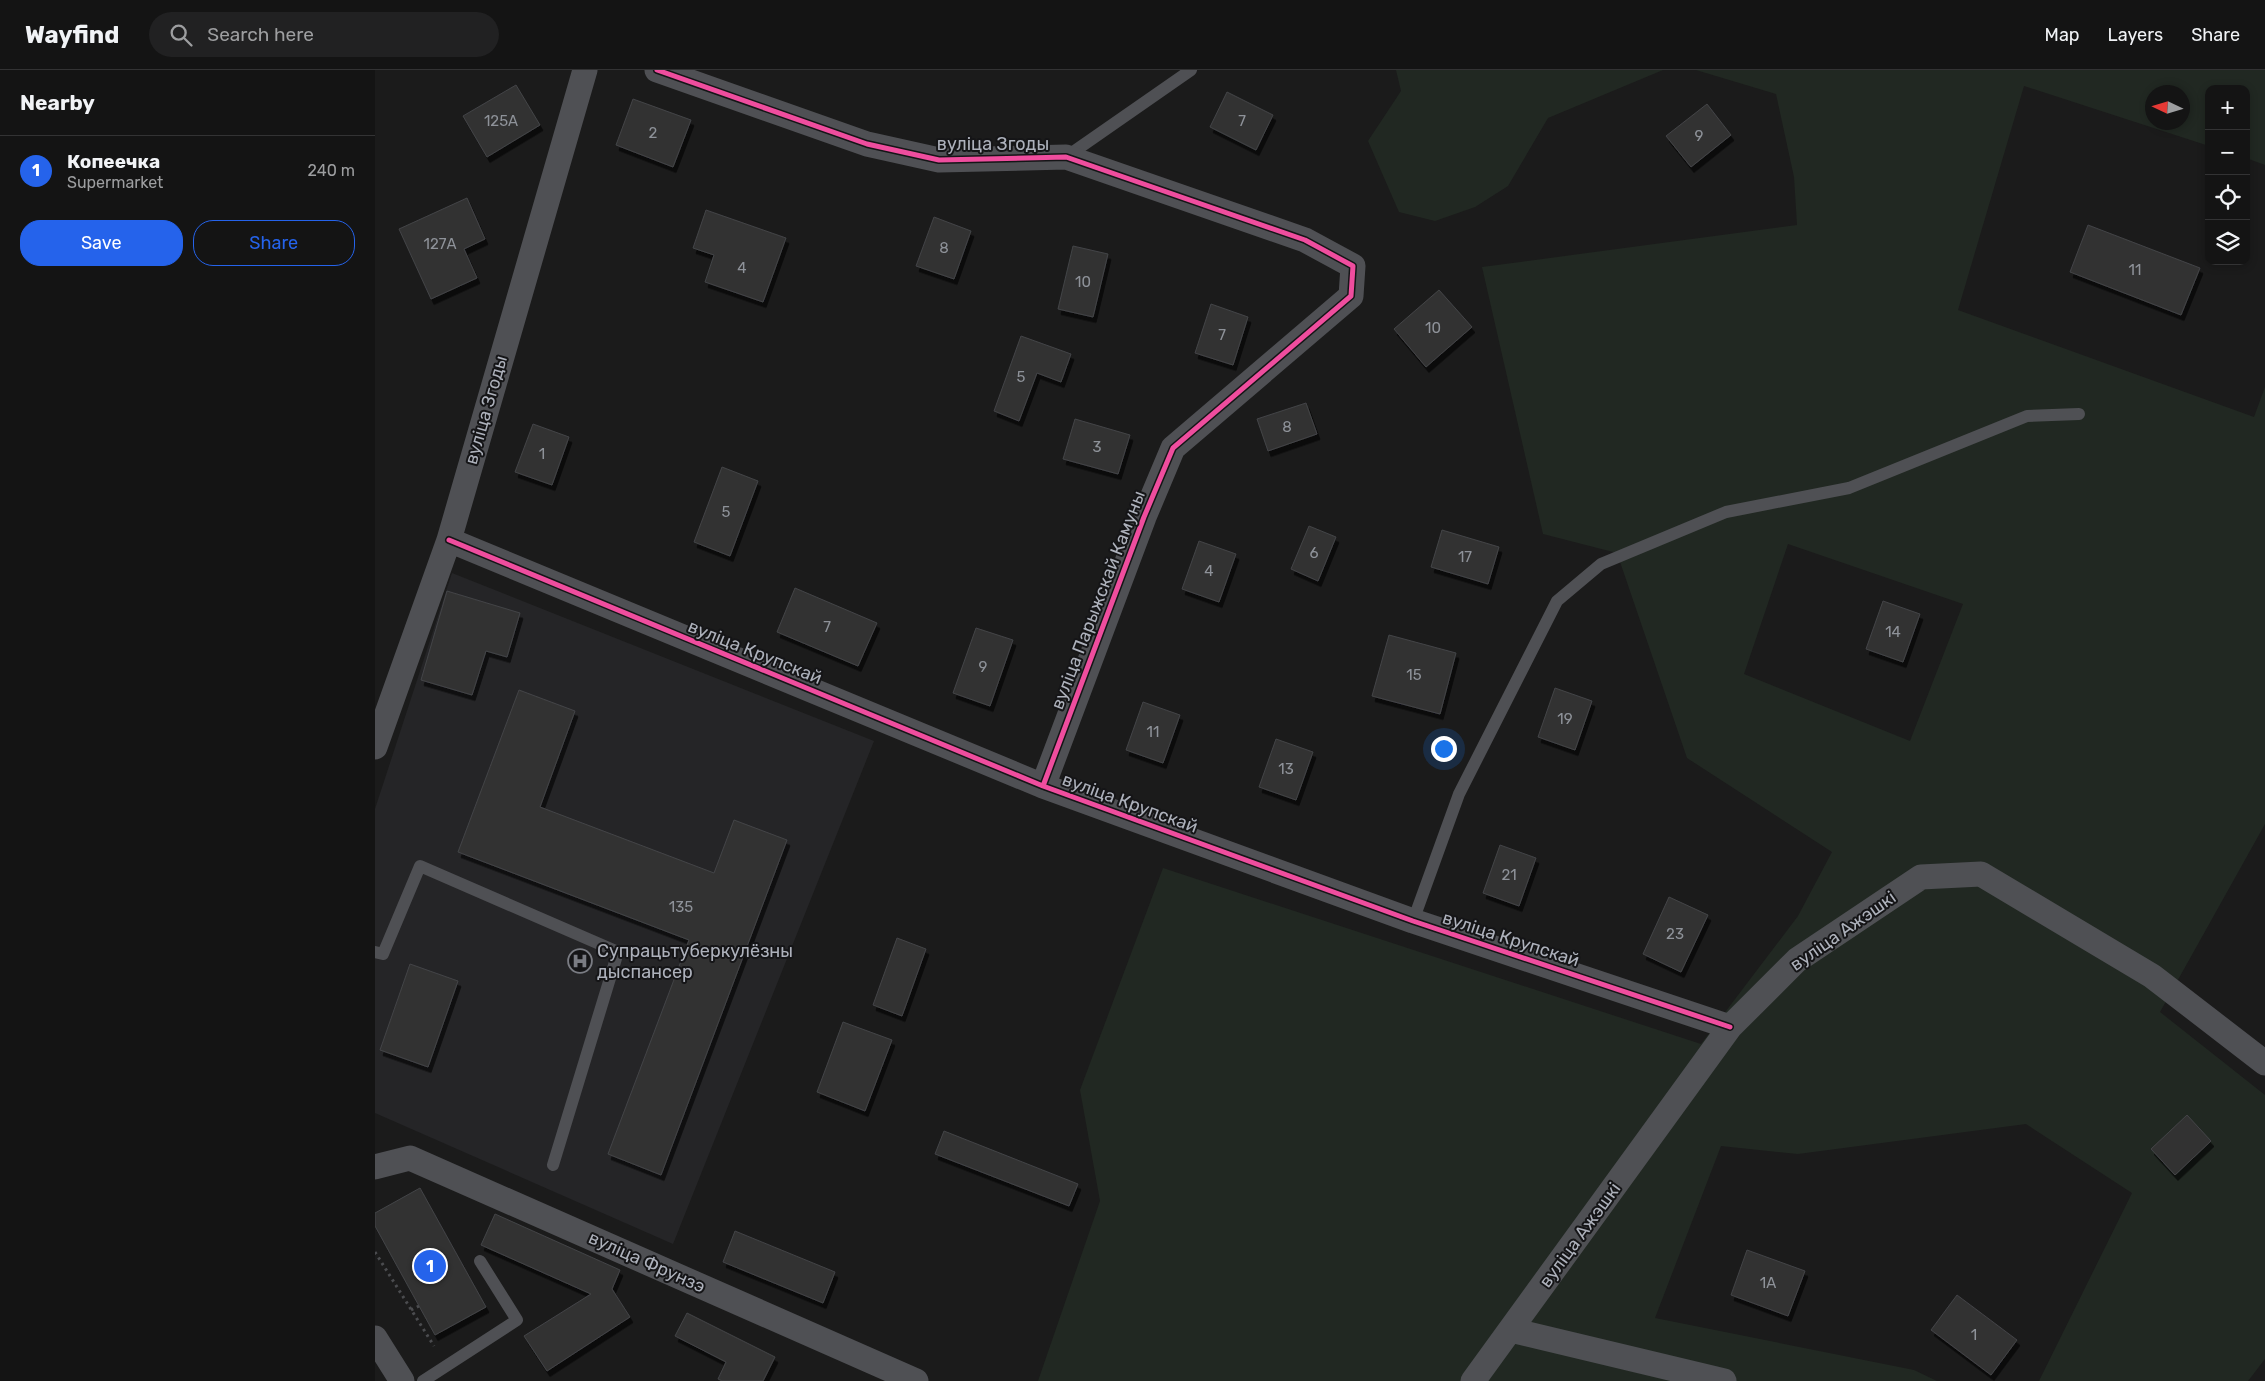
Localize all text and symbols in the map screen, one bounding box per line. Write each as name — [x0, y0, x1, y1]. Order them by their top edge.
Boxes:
search box — [149, 12, 499, 57]
text: Wayfind — [25, 21, 119, 49]
icon: search — [167, 21, 195, 49]
text: Search here — [207, 23, 314, 46]
text: Map — [2045, 24, 2080, 46]
text: Layers — [2108, 24, 2163, 46]
text: Share — [2191, 24, 2240, 46]
north arrow — [2145, 85, 2190, 130]
map controls — [2205, 85, 2250, 265]
button: + — [2205, 85, 2250, 130]
text: Nearby — [20, 90, 95, 115]
house number: 125А — [484, 112, 518, 130]
house number: 7 — [1238, 112, 1246, 130]
house number: 2 — [649, 124, 658, 142]
house number: 9 — [1695, 127, 1704, 145]
button: − — [2205, 130, 2250, 175]
street label: вуліца Згоды — [937, 133, 1049, 155]
text: Копеечка — [67, 150, 160, 173]
text: 1 — [32, 161, 40, 180]
text: 240 m — [308, 161, 355, 180]
text: Supermarket — [67, 173, 163, 192]
button: locate — [2205, 175, 2250, 220]
button: Save — [20, 220, 183, 266]
button: Share — [193, 220, 355, 266]
button: layers — [2205, 220, 2250, 265]
house number: 127А — [424, 235, 456, 253]
house number: 8 — [939, 239, 949, 257]
house number: 4 — [737, 259, 747, 277]
house number: 11 — [2129, 261, 2141, 279]
house number: 10 — [1075, 273, 1091, 291]
house number: 10 — [1425, 319, 1441, 337]
house number: 7 — [1218, 326, 1226, 344]
street label: вуліца Згоды — [460, 353, 512, 467]
house number: 5 — [1017, 368, 1026, 386]
house number: 8 — [1282, 418, 1292, 436]
house number: 3 — [1092, 438, 1102, 456]
house number: 1 — [539, 445, 545, 463]
street label: вуліца Парыжскай Камуны — [1046, 488, 1150, 712]
house number: 5 — [722, 503, 731, 521]
house number: 6 — [1309, 544, 1319, 562]
house number: 17 — [1458, 548, 1472, 566]
house number: 4 — [1204, 562, 1214, 580]
street label: вуліца Крупскай — [685, 615, 825, 689]
house number: 7 — [823, 618, 831, 636]
house number: 14 — [1885, 623, 1901, 641]
house number: 9 — [979, 658, 988, 676]
house number: 15 — [1406, 666, 1422, 684]
house number: 19 — [1557, 710, 1573, 728]
house number: 11 — [1147, 723, 1159, 741]
your location — [1431, 736, 1457, 762]
house number: 13 — [1278, 760, 1294, 778]
street label: вуліца Крупскай — [1059, 768, 1201, 838]
house number: 21 — [1501, 866, 1517, 884]
street label: вуліца Ажэшкі — [1786, 886, 1900, 976]
house number: 135 — [669, 898, 693, 916]
street label: вуліца Крупскай — [1440, 907, 1582, 971]
house number: 23 — [1666, 925, 1684, 943]
place label: Супрацьтуберкулёзны дыспансер — [597, 940, 793, 983]
hospital icon: Супрацьтуберкулёзны дыспансер — [567, 948, 593, 974]
street label: вуліца Ажэшкі — [1535, 1178, 1625, 1292]
street label: вуліца Фрунзэ — [585, 1226, 709, 1298]
pin: 1 — [414, 1247, 446, 1285]
house number: 1А — [1760, 1274, 1776, 1292]
house number: 1 — [1971, 1326, 1977, 1344]

